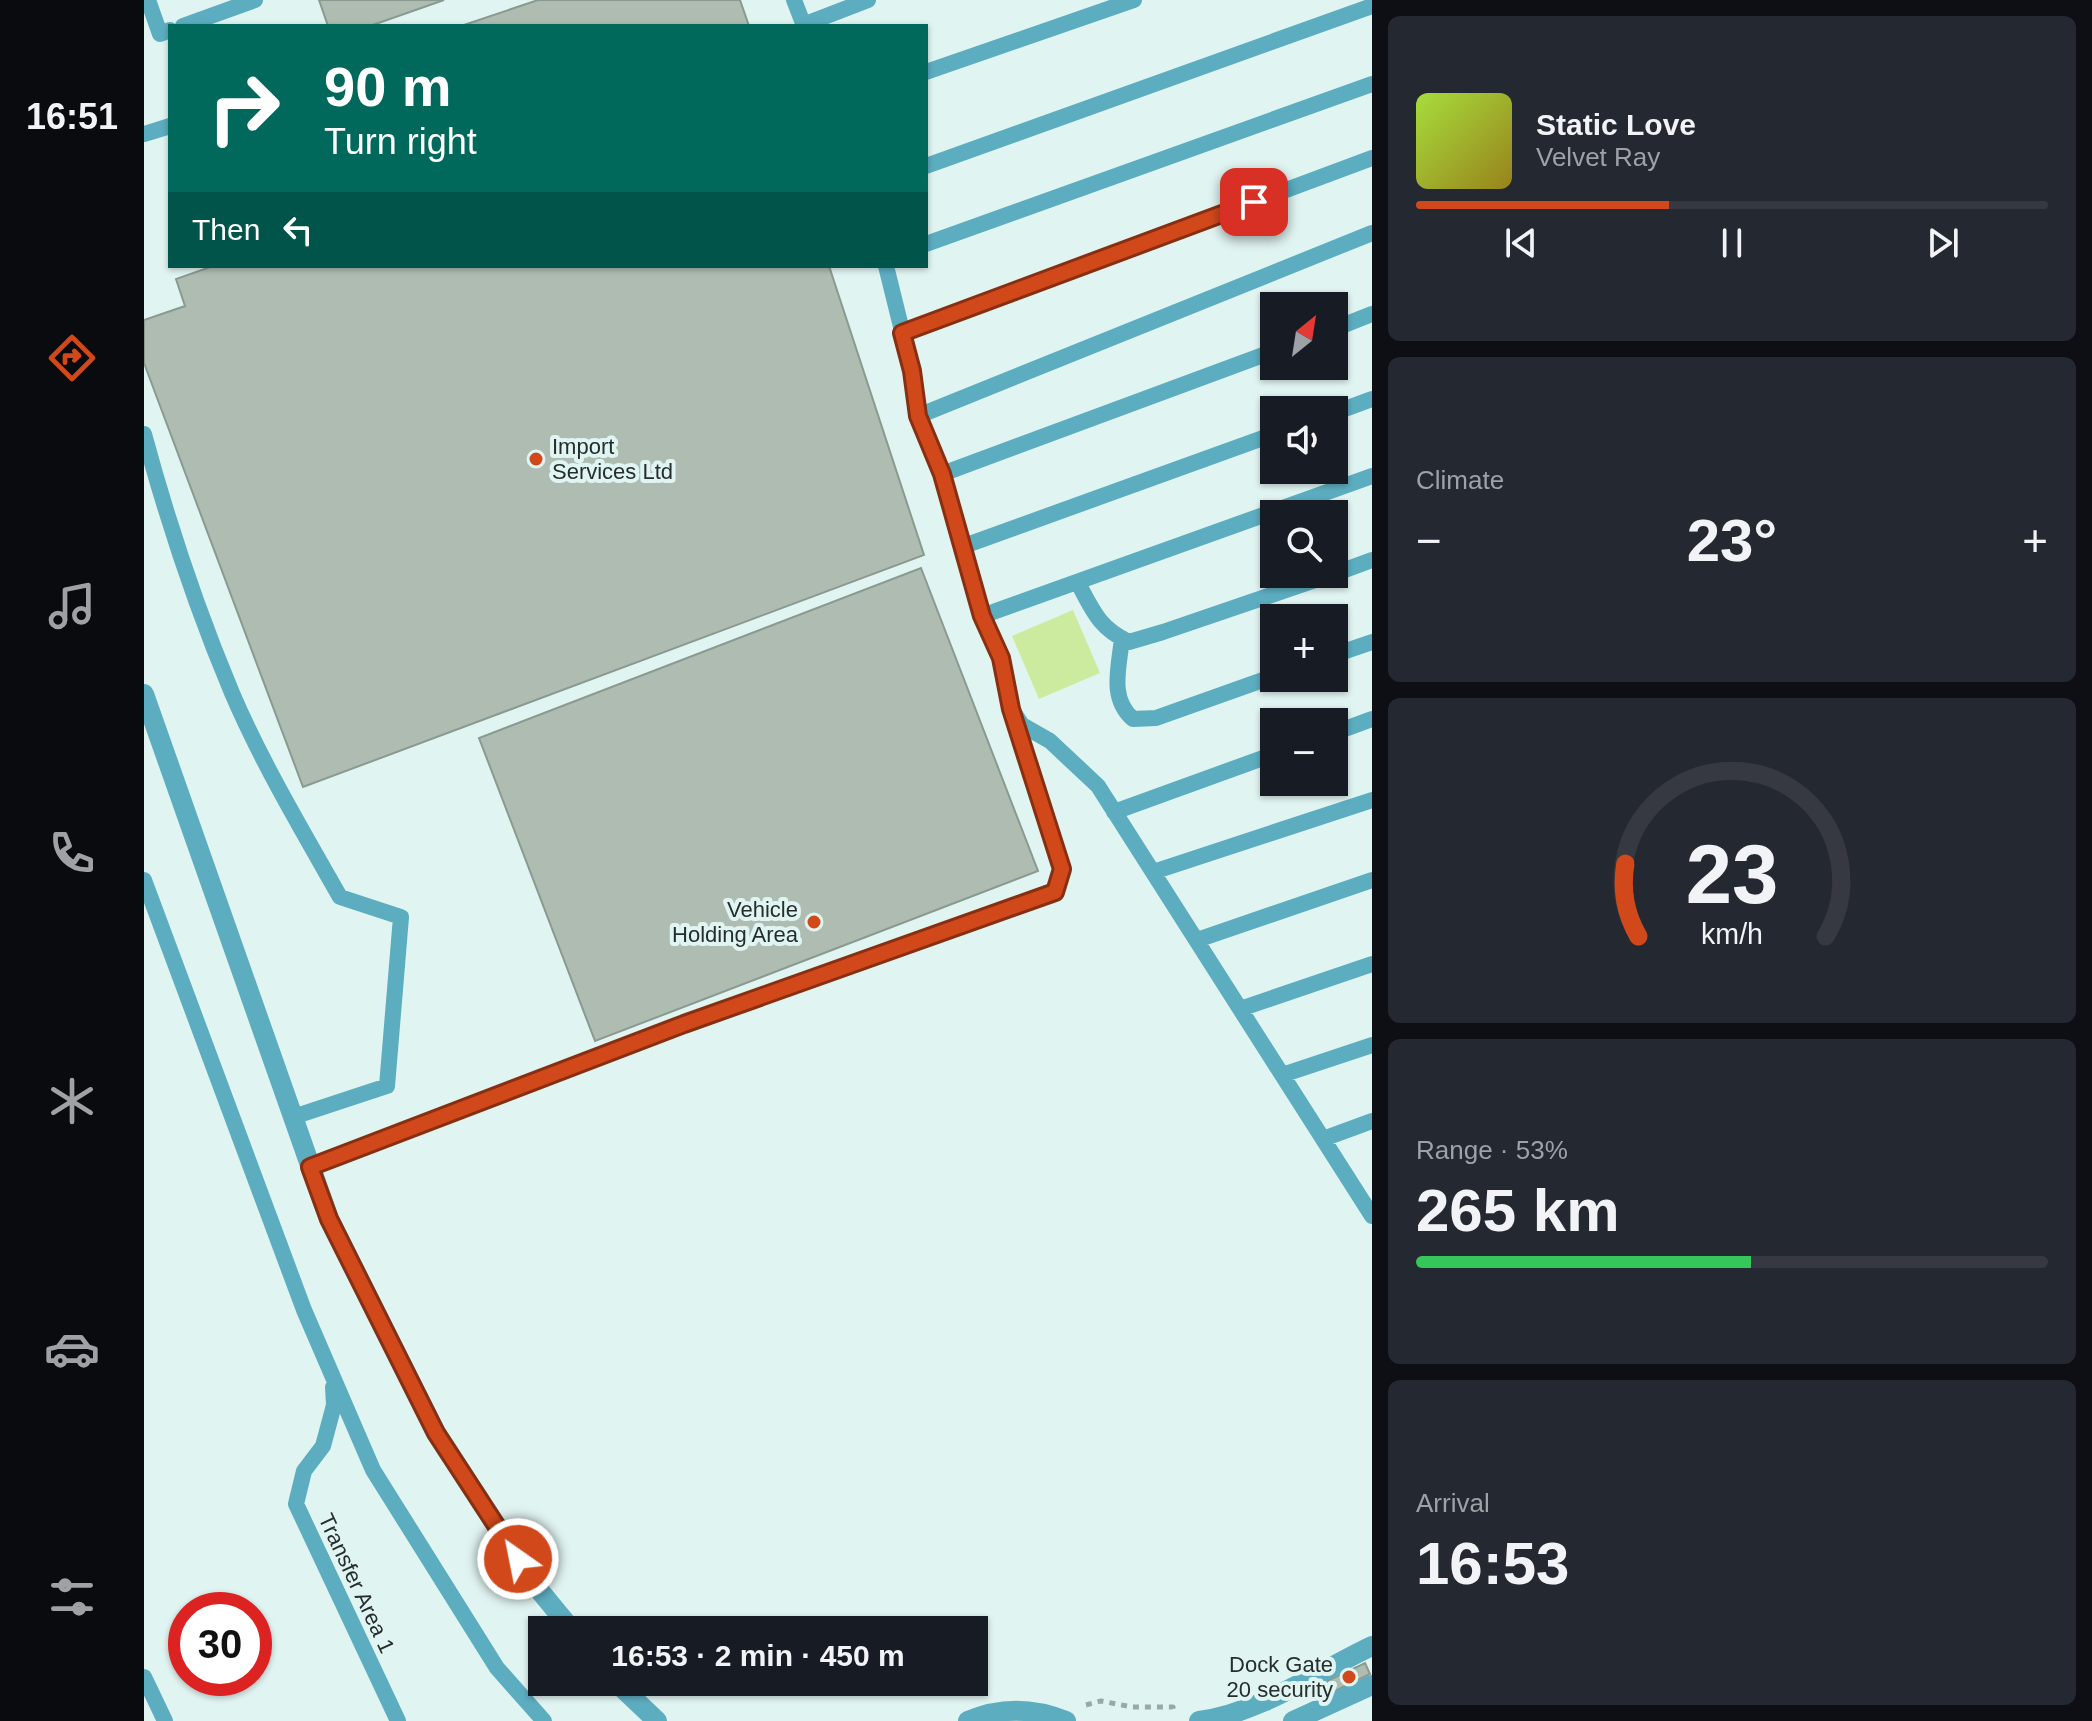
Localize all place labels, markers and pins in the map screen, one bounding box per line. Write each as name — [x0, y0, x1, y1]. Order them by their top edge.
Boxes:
pin — [1220, 168, 1288, 236]
place label: Import Services Ltd — [552, 434, 673, 484]
marker: Import Services Ltd — [527, 450, 545, 468]
place label: Vehicle Holding Area — [672, 897, 799, 947]
marker: Vehicle Holding Area — [805, 913, 823, 931]
place label: Dock Gate 20 security — [1227, 1652, 1333, 1702]
marker: Dock Gate 20 security — [1340, 1668, 1358, 1686]

